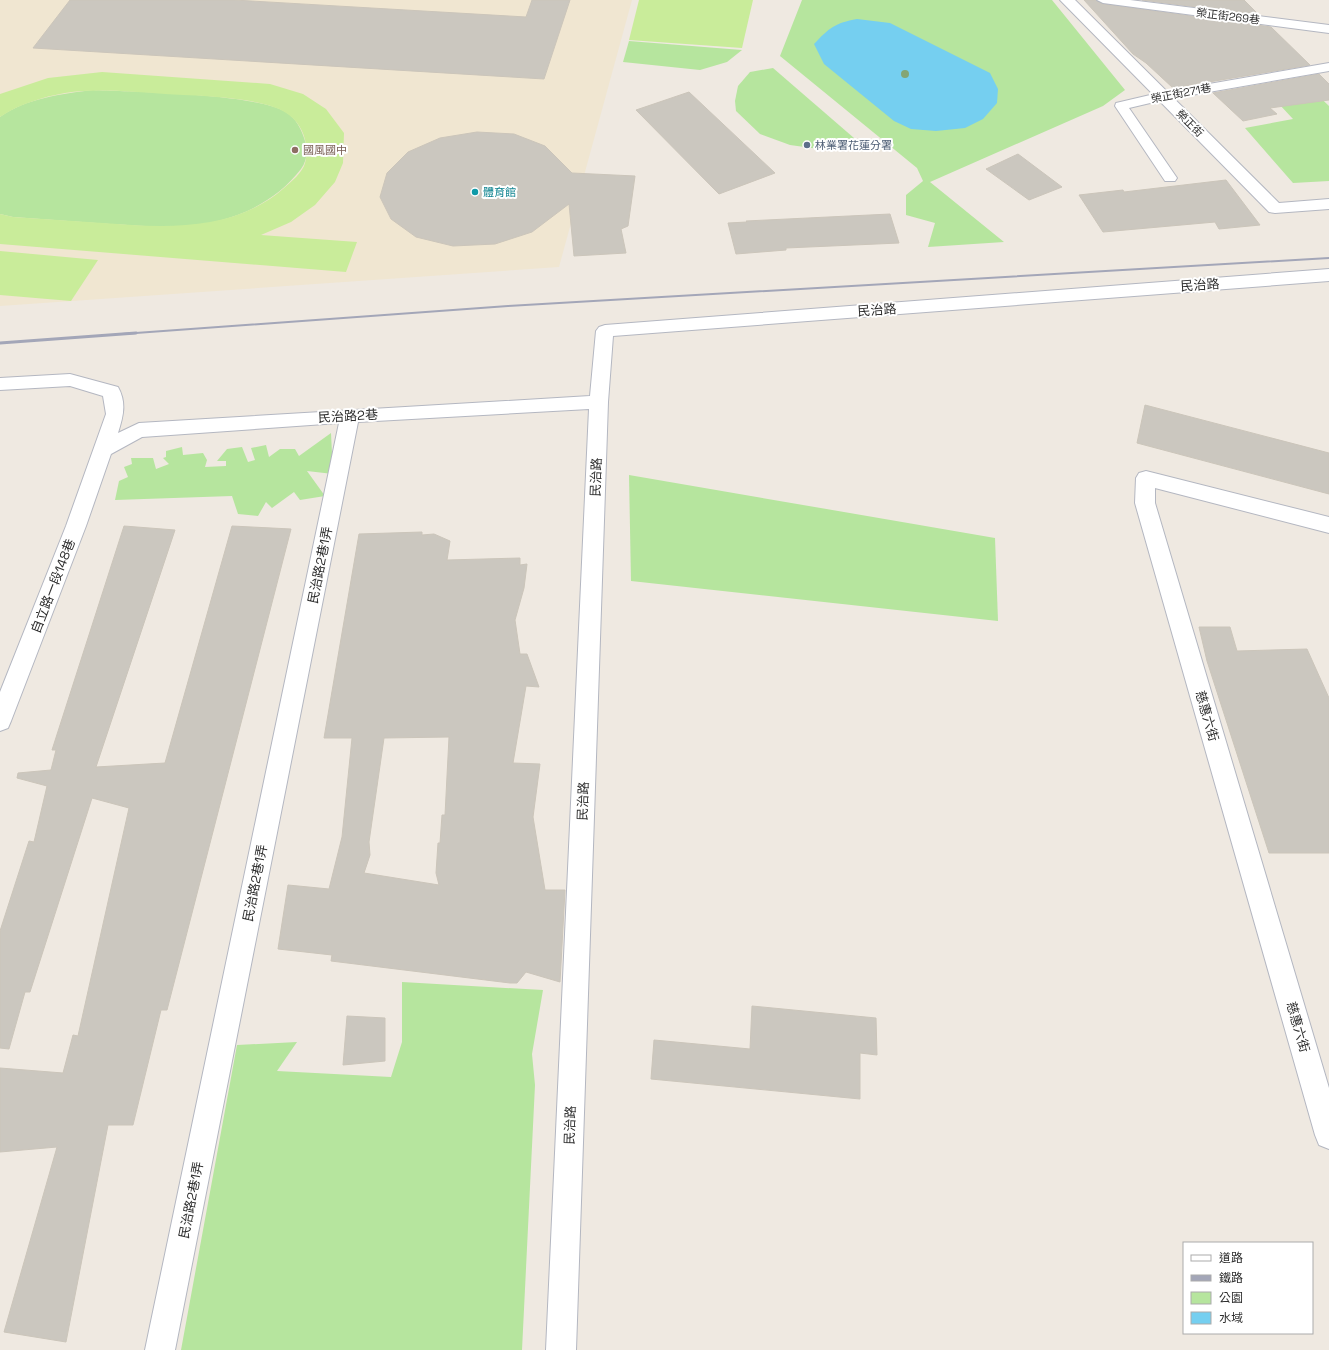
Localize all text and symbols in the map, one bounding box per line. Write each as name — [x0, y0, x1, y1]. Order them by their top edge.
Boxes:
street label: 榮正街269巷 — [1195, 5, 1261, 27]
street label: 榮正街271巷 — [1150, 80, 1212, 106]
street label: 榮正街 — [1173, 106, 1207, 140]
place label: 林業署花蓮分署 — [815, 138, 892, 152]
marker: 林業署花蓮分署 — [802, 140, 812, 150]
place label: 國風國中 — [303, 143, 347, 157]
marker: 國風國中 — [290, 145, 300, 155]
place label: 體育館 — [483, 185, 516, 199]
marker: 體育館 — [470, 187, 480, 197]
street label: 民治路 — [1180, 275, 1220, 295]
street label: 民治路 — [857, 300, 897, 320]
street label: 民治路2巷 — [318, 406, 378, 426]
street label: 民治路 — [587, 457, 605, 497]
street label: 民治路2巷1弄 — [304, 525, 336, 605]
street label: 自立路一段148巷 — [27, 536, 79, 636]
street label: 慈惠六街 — [1192, 689, 1222, 743]
street label: 民治路 — [574, 781, 592, 821]
street label: 民治路2巷1弄 — [239, 843, 271, 923]
street label: 慈惠六街 — [1283, 1000, 1313, 1054]
street label: 民治路 — [561, 1105, 579, 1145]
street label: 民治路2巷1弄 — [175, 1160, 207, 1240]
legend — [1183, 1242, 1313, 1334]
text: 道路 — [1219, 1250, 1243, 1266]
text: 鐵路 — [1219, 1270, 1243, 1286]
text: 公園 — [1219, 1290, 1243, 1306]
text: 水域 — [1219, 1310, 1243, 1326]

